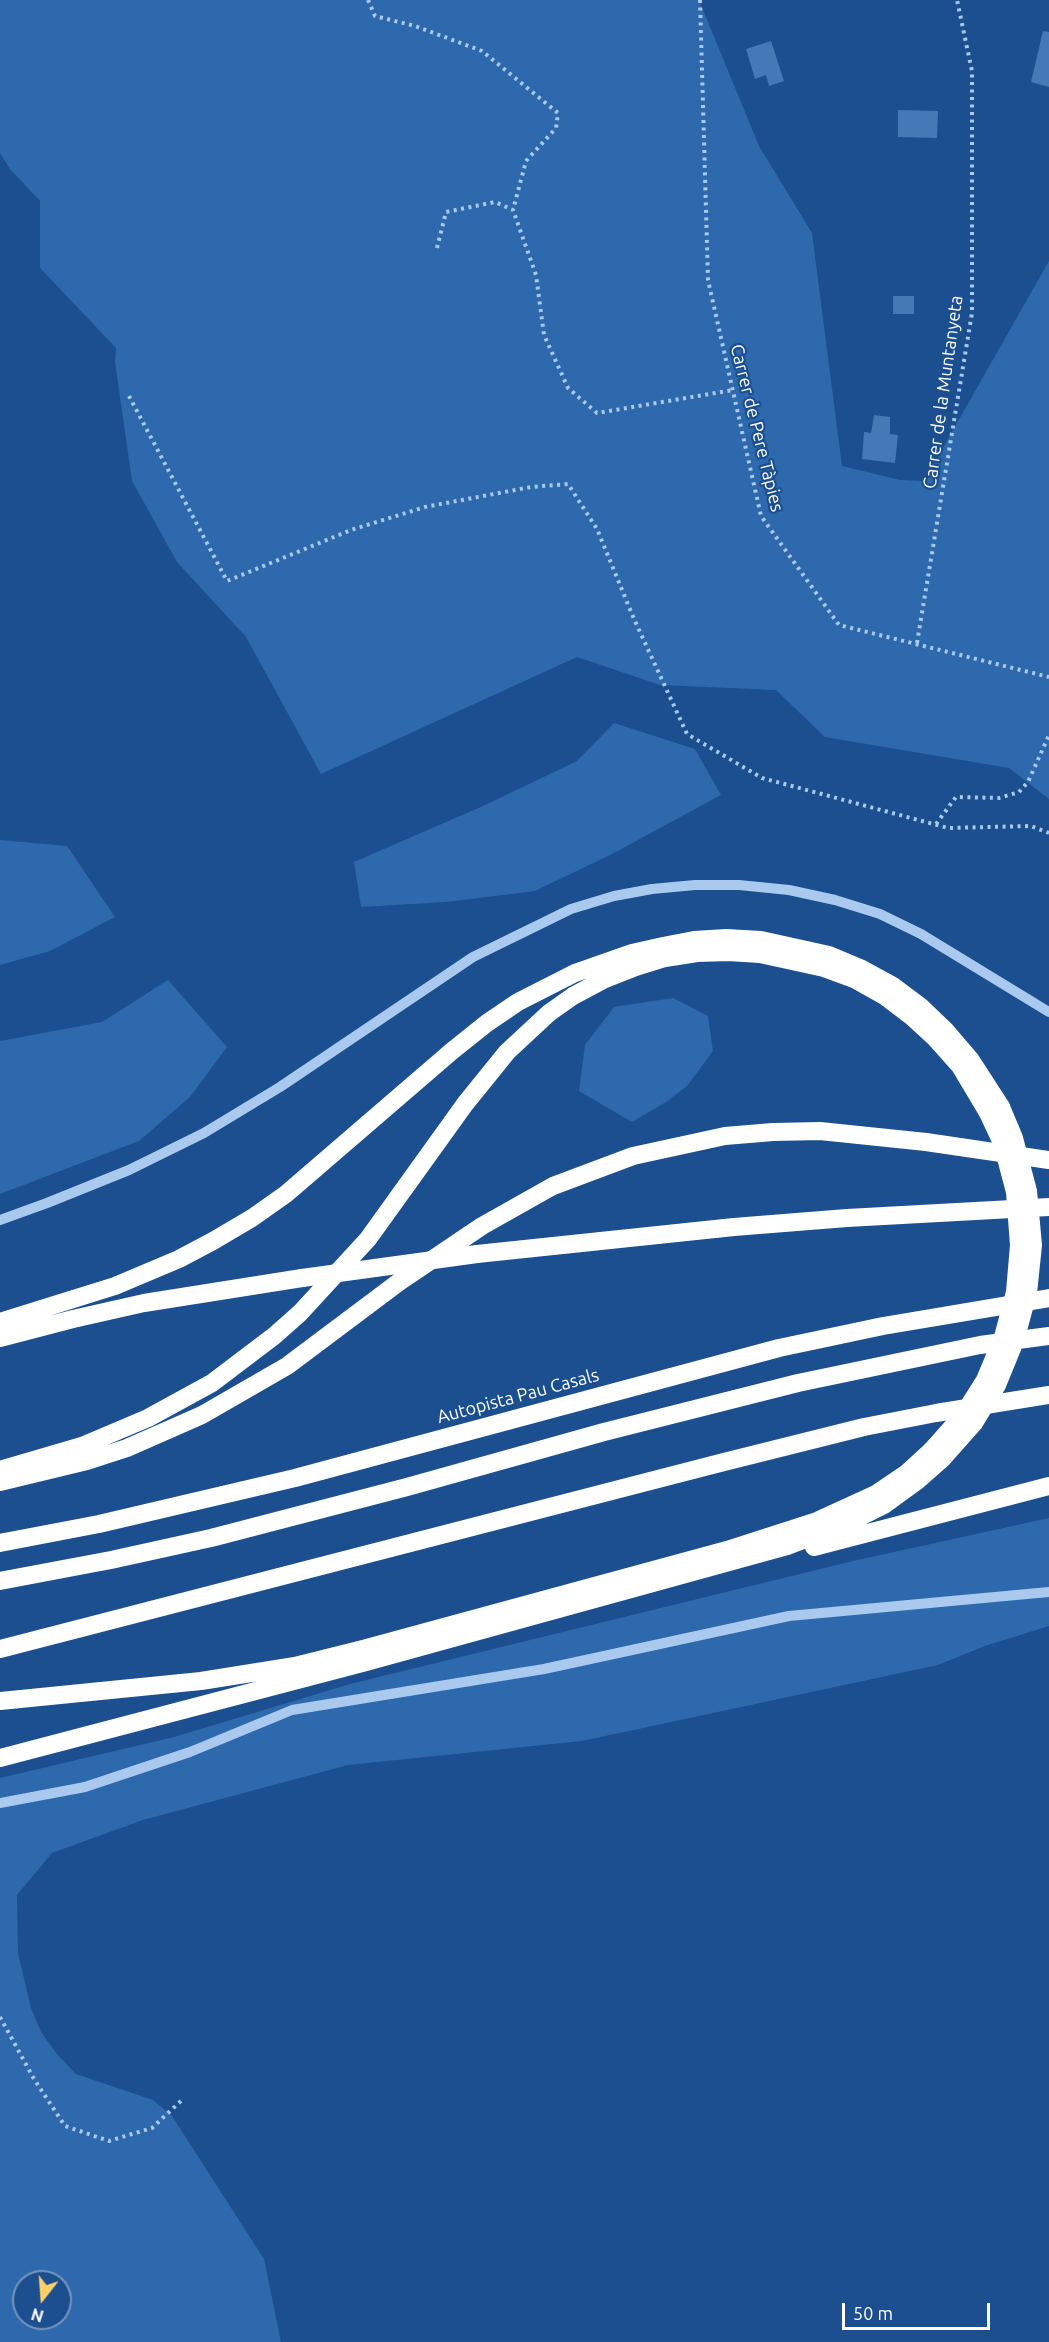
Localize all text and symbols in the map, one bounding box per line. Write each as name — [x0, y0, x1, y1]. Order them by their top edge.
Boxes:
street label: Carrer de la Muntanyeta — [919, 294, 967, 490]
street label: Carrer de Pere Tàpies — [726, 342, 788, 514]
street label: Autopista Pau Casals — [435, 1364, 601, 1428]
north arrow — [12, 2270, 72, 2330]
scale bar — [845, 2291, 994, 2329]
text: 50 m — [853, 2303, 893, 2323]
text: N — [29, 2305, 46, 2326]

